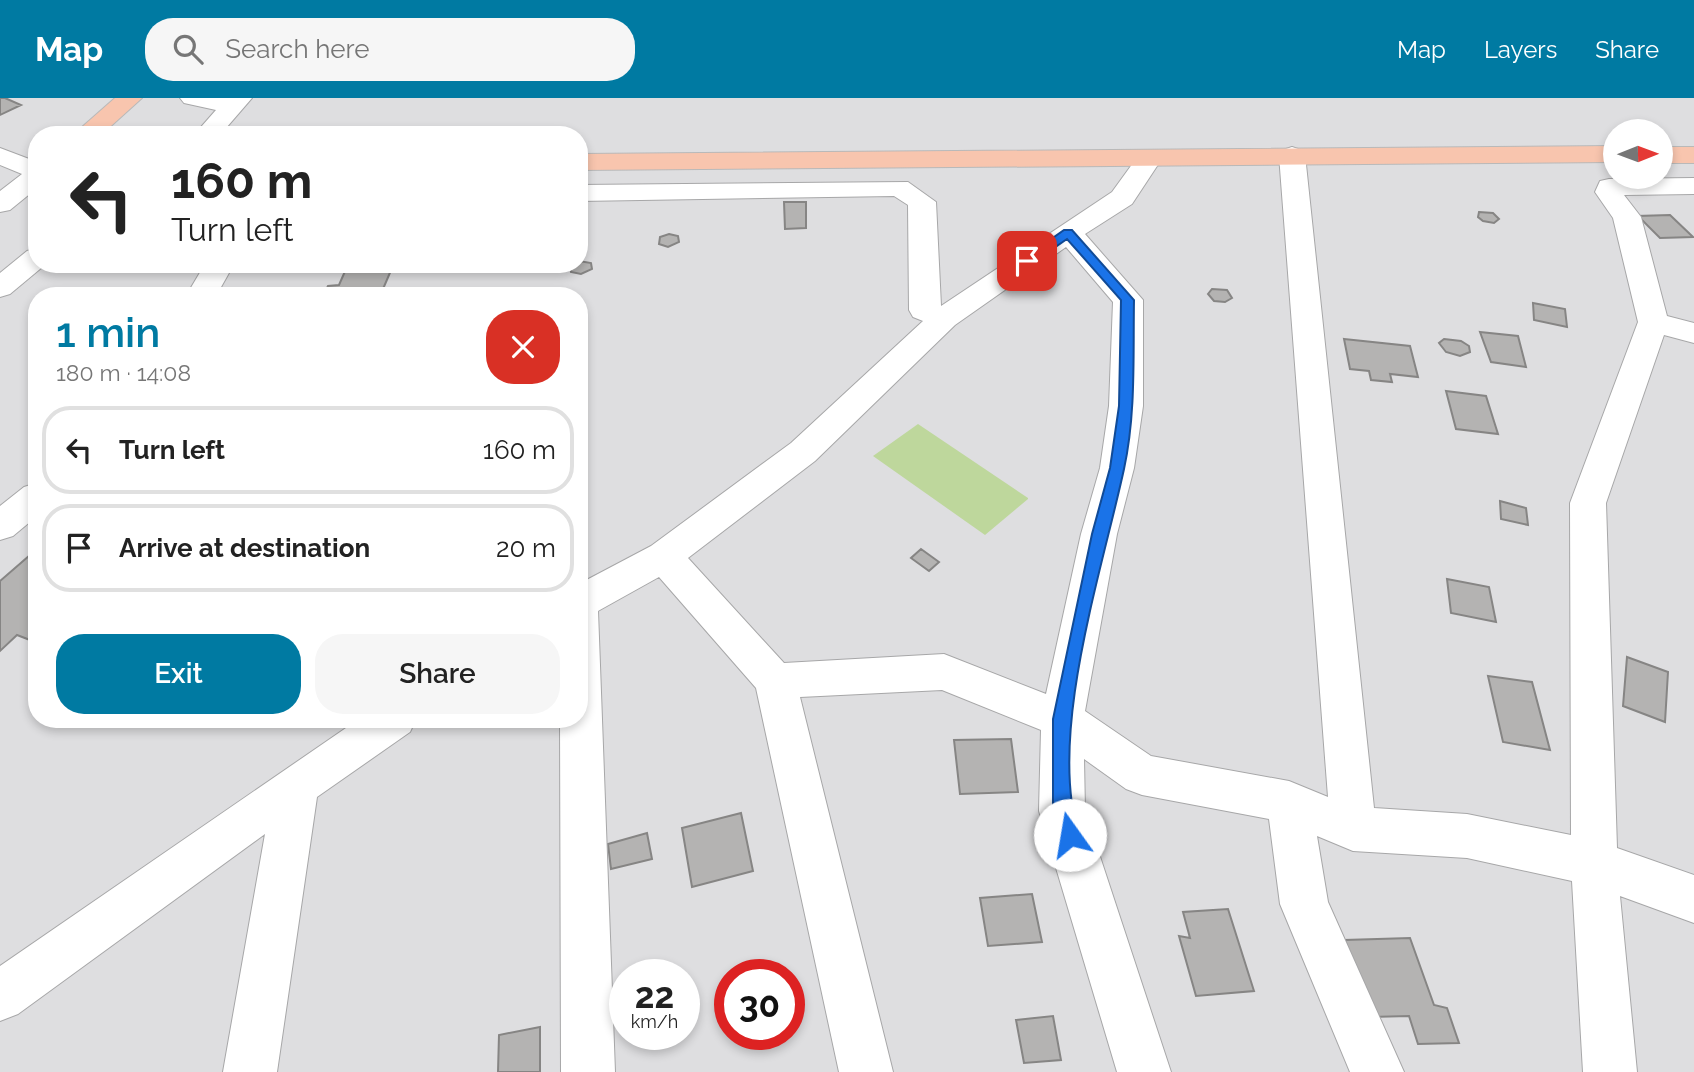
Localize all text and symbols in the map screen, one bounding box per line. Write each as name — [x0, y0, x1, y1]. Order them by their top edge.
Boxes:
search box — [145, 18, 635, 81]
text: Map — [35, 30, 103, 69]
icon: search — [169, 30, 207, 68]
text: Search here — [225, 34, 370, 64]
text: Map — [1397, 35, 1446, 64]
text: Layers — [1484, 35, 1557, 64]
text: Share — [1595, 35, 1659, 64]
north arrow — [1603, 119, 1673, 189]
map controls — [1603, 119, 1673, 189]
text: 160 m — [171, 152, 312, 209]
icon: left — [56, 154, 147, 245]
text: Turn left — [171, 211, 293, 248]
pin — [997, 231, 1057, 291]
icon: arrive — [1008, 242, 1046, 280]
text: 1 min — [56, 308, 160, 357]
button: close — [486, 310, 560, 384]
text: 180 m · 14:08 — [56, 359, 191, 386]
icon: left — [60, 431, 98, 469]
text: Turn left — [119, 435, 225, 465]
text: 160 m — [483, 435, 556, 465]
icon: arrive — [60, 529, 98, 567]
text: Arrive at destination — [119, 533, 370, 563]
text: 20 m — [496, 533, 556, 563]
button: Exit — [56, 634, 301, 714]
button: Share — [315, 634, 560, 714]
position arrow — [1033, 798, 1107, 872]
speed limit sign: 30 — [714, 959, 805, 1050]
text: 22 — [635, 975, 674, 1016]
text: km/h — [631, 1011, 678, 1032]

